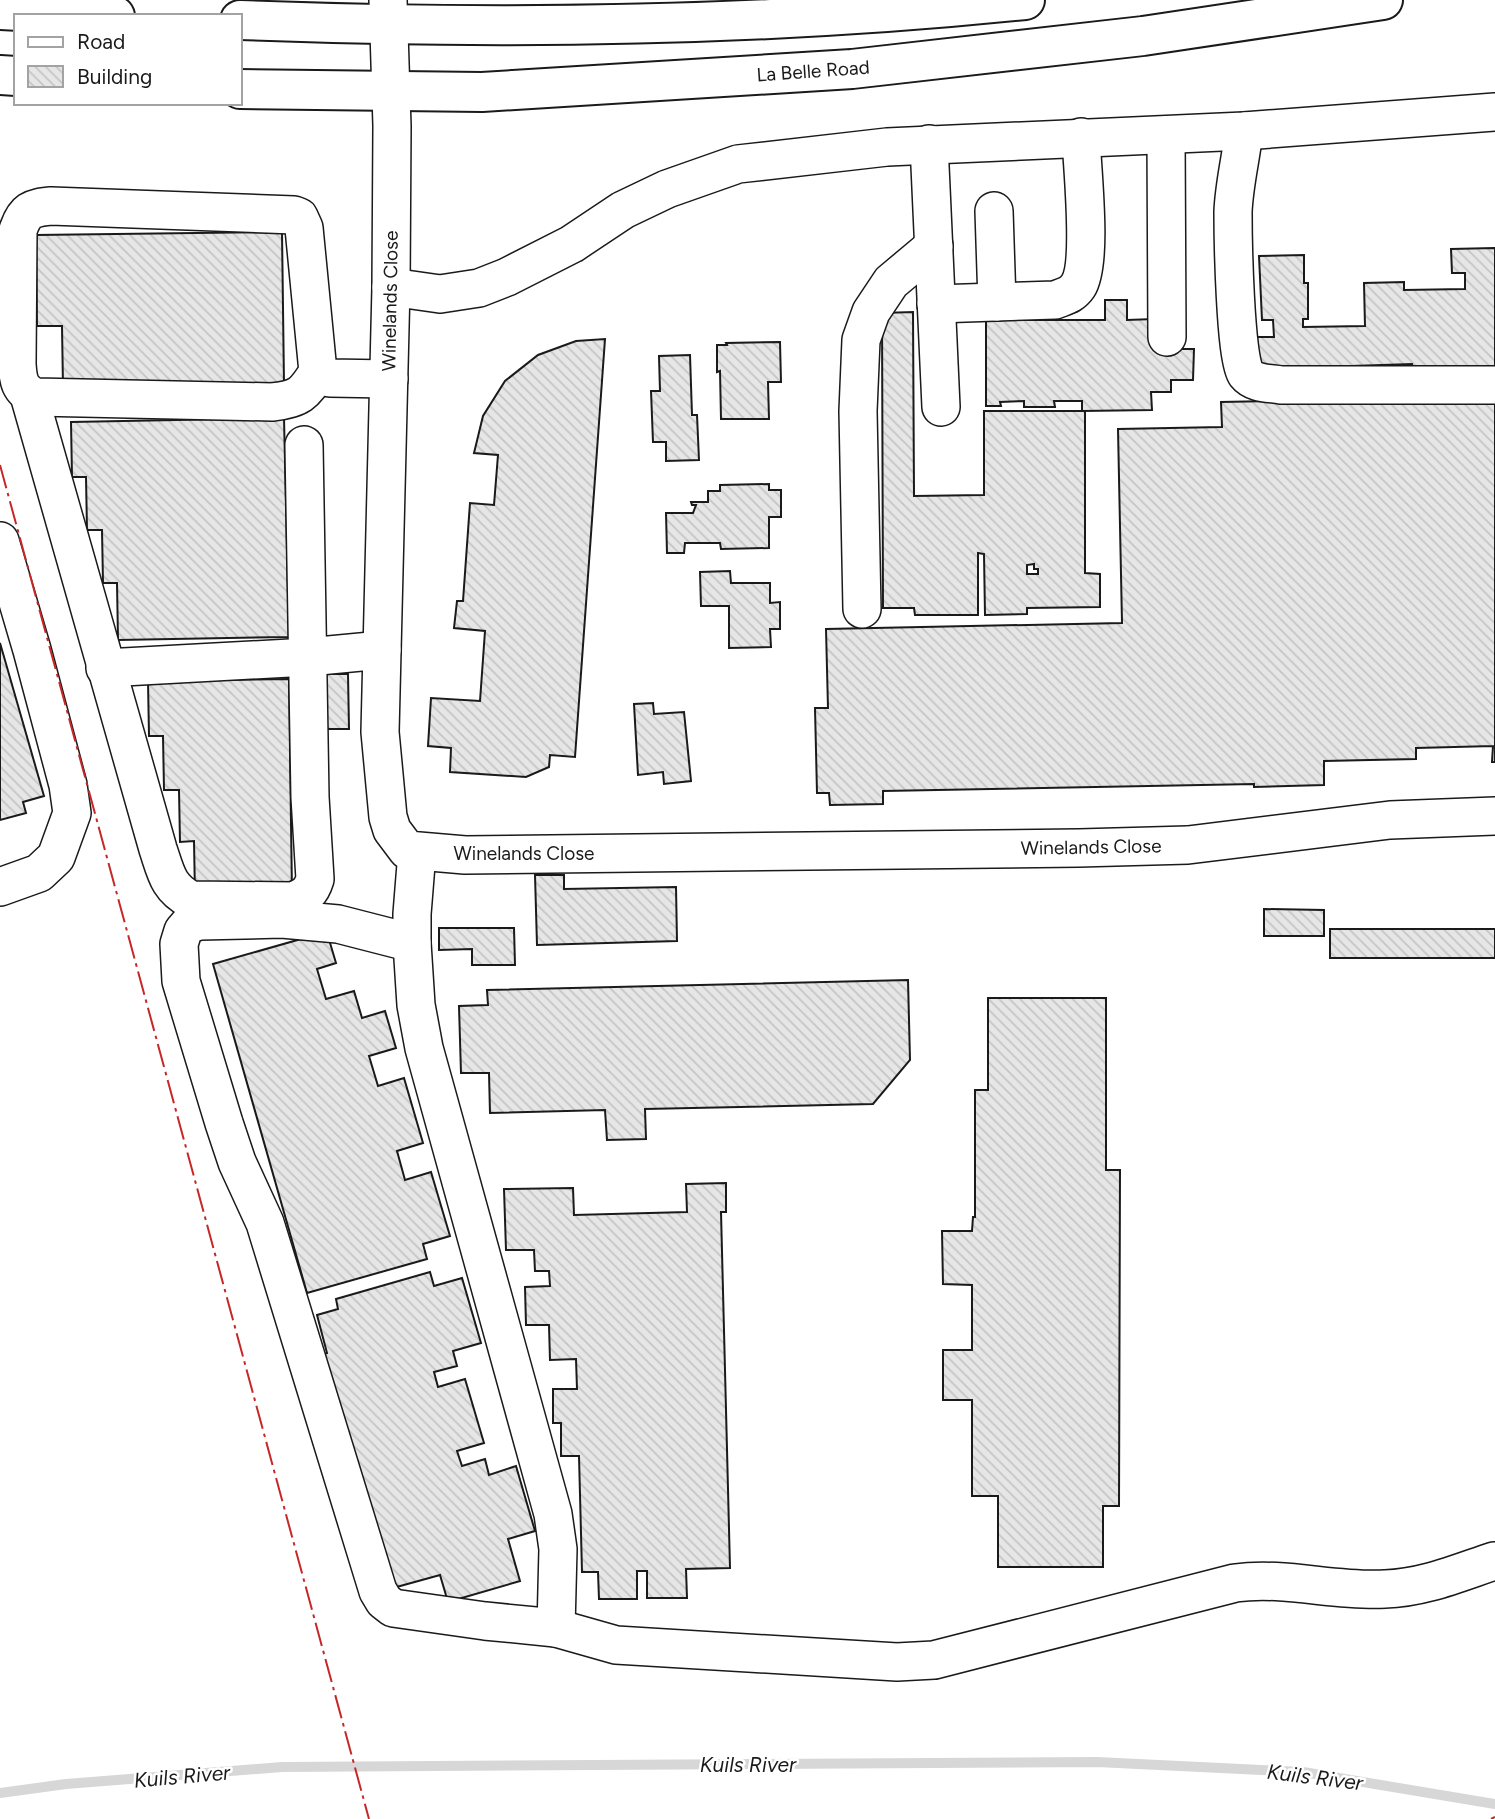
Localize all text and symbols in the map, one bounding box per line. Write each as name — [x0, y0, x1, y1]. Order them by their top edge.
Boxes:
legend — [14, 14, 242, 105]
text: Road — [77, 29, 125, 54]
street label: La Belle Road — [756, 56, 870, 86]
text: Building — [77, 64, 152, 89]
street label: Winelands Close — [377, 230, 403, 372]
street label: Winelands Close — [1020, 834, 1162, 860]
street label: Winelands Close — [454, 842, 594, 865]
water label: Kuils River — [700, 1752, 797, 1777]
water label: Kuils River — [133, 1759, 232, 1793]
water label: Kuils River — [1266, 1759, 1365, 1795]

